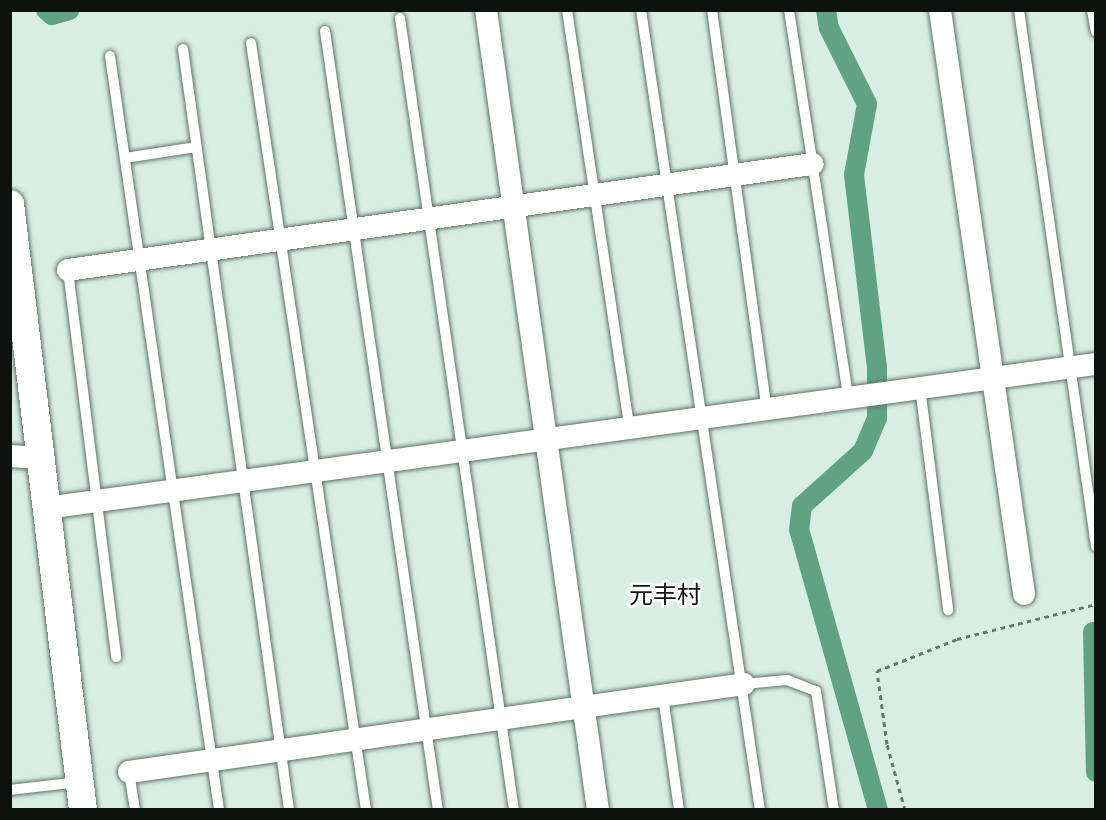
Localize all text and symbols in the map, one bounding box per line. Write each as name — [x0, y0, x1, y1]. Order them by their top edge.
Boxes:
district label: 元丰村 — [629, 582, 701, 610]

